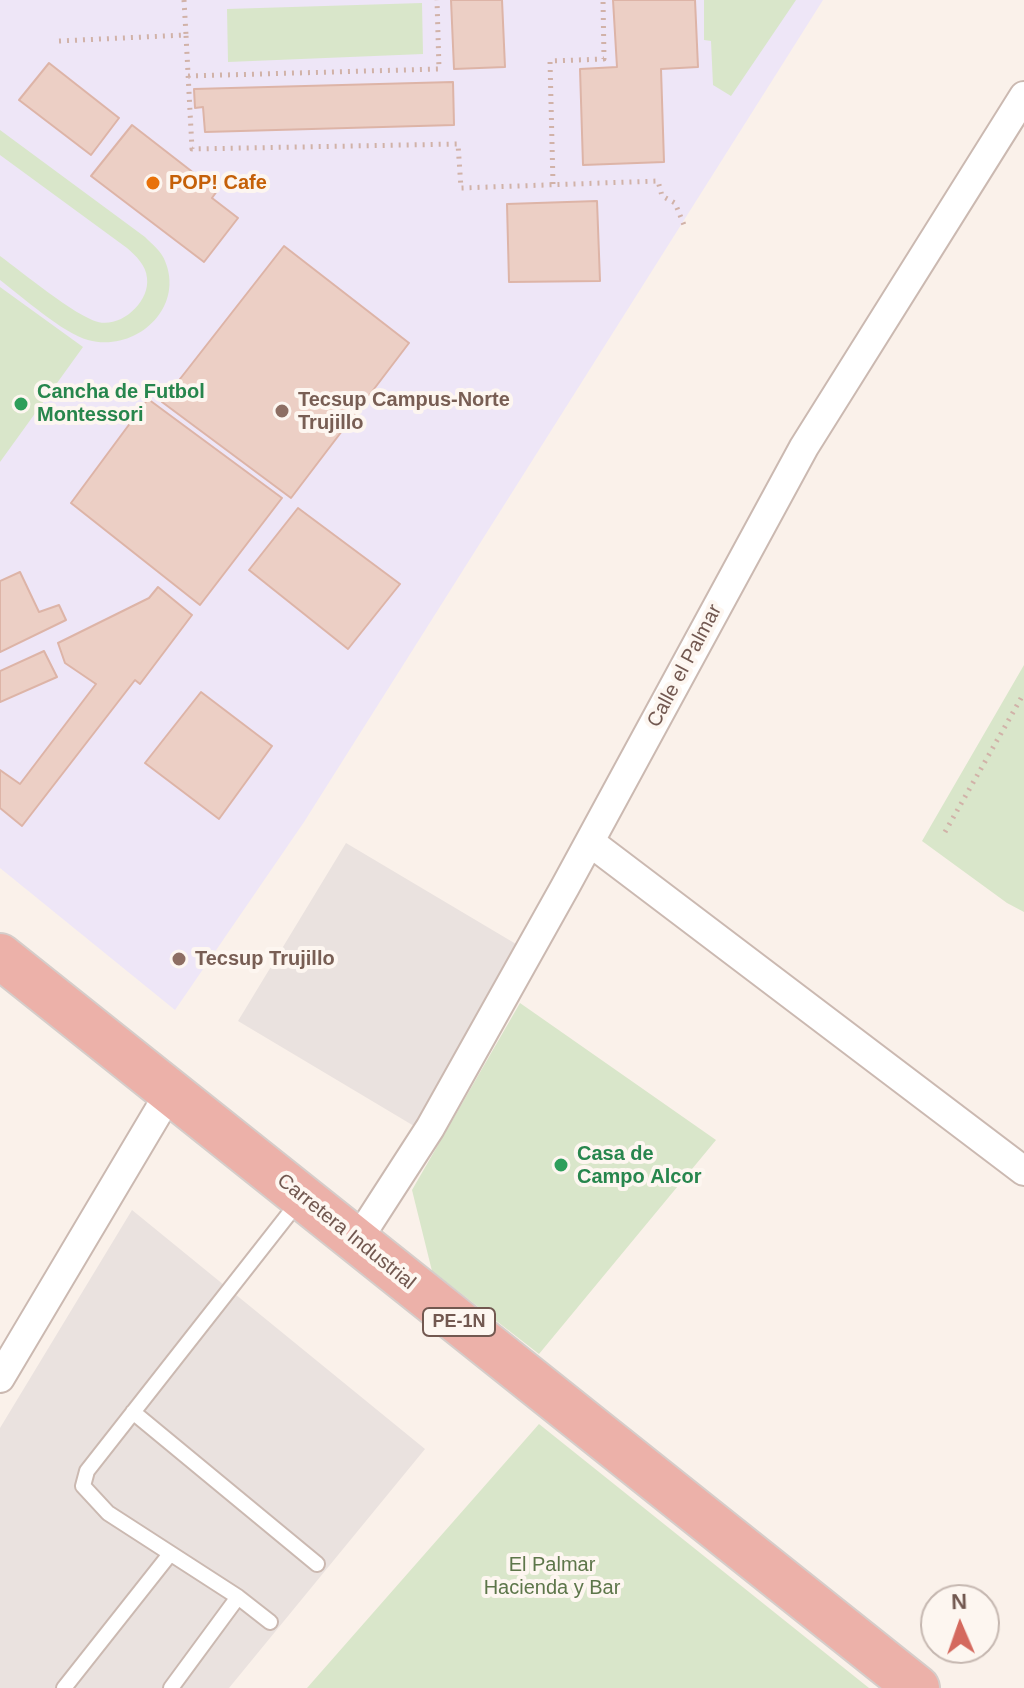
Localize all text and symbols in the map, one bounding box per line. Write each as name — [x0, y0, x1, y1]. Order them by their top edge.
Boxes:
place label: POP! Cafe — [169, 171, 267, 195]
marker: POP! Cafe — [144, 174, 162, 192]
place label: Cancha de Futbol Montessori — [37, 380, 205, 427]
place label: Tecsup Campus-Norte Trujillo — [298, 388, 510, 435]
marker: Cancha de Futbol Montessori — [12, 395, 30, 413]
marker: Tecsup Campus-Norte Trujillo — [273, 402, 291, 420]
street label: Calle el Palmar — [643, 601, 727, 731]
place label: Tecsup Trujillo — [195, 947, 335, 971]
marker: Tecsup Trujillo — [170, 950, 188, 968]
place label: Casa de Campo Alcor — [577, 1142, 701, 1189]
marker: Casa de Campo Alcor — [552, 1156, 570, 1174]
street label: Carretera Industrial — [272, 1169, 420, 1295]
road number: PE-1N — [423, 1308, 495, 1336]
park label: El Palmar Hacienda y Bar — [484, 1553, 620, 1600]
north arrow — [920, 1584, 1000, 1664]
text: N — [951, 1589, 968, 1614]

